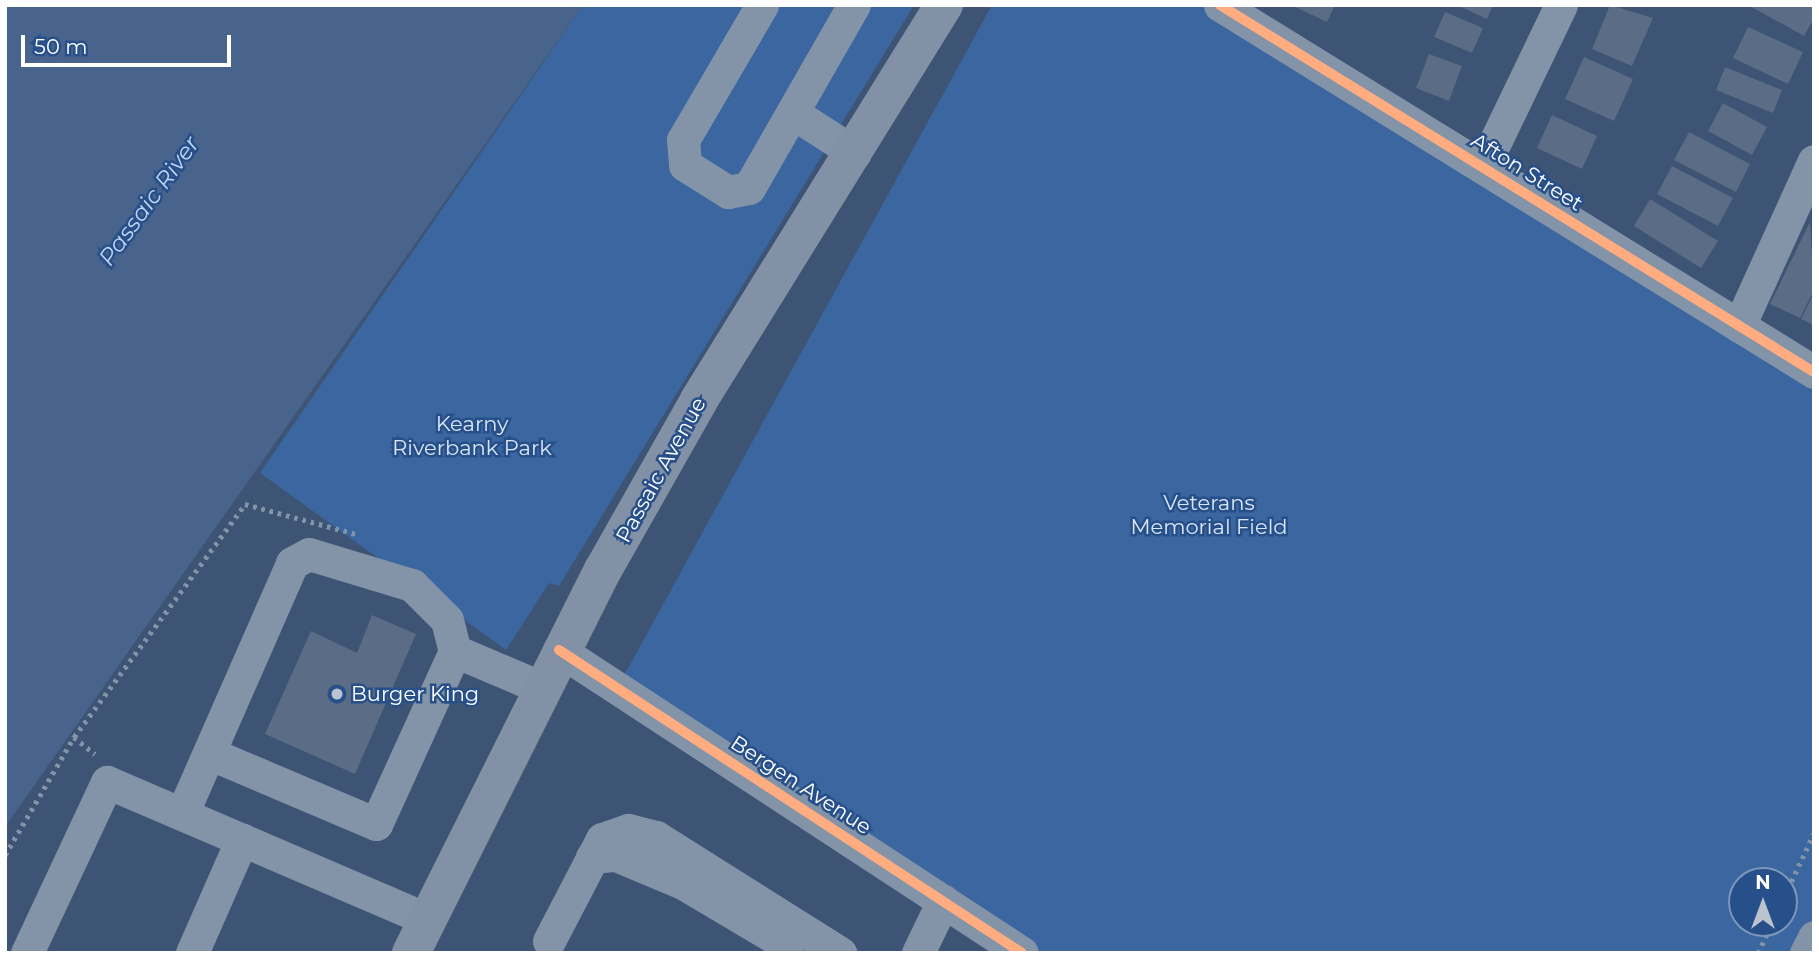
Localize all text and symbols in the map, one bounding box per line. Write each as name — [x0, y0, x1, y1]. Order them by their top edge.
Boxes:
scale bar — [24, 21, 234, 65]
text: 50 m — [34, 34, 88, 59]
street label: Afton Street — [1467, 128, 1587, 216]
water label: Passaic River — [93, 131, 205, 271]
street label: Passaic Avenue — [611, 393, 711, 547]
park label: Kearny Riverbank Park — [392, 411, 552, 461]
park label: Veterans Memorial Field — [1130, 490, 1288, 540]
place label: Burger King — [351, 681, 479, 707]
marker: Burger King — [329, 686, 345, 702]
street label: Bergen Avenue — [726, 730, 876, 840]
north arrow — [1728, 867, 1798, 937]
text: N — [1755, 871, 1771, 894]

